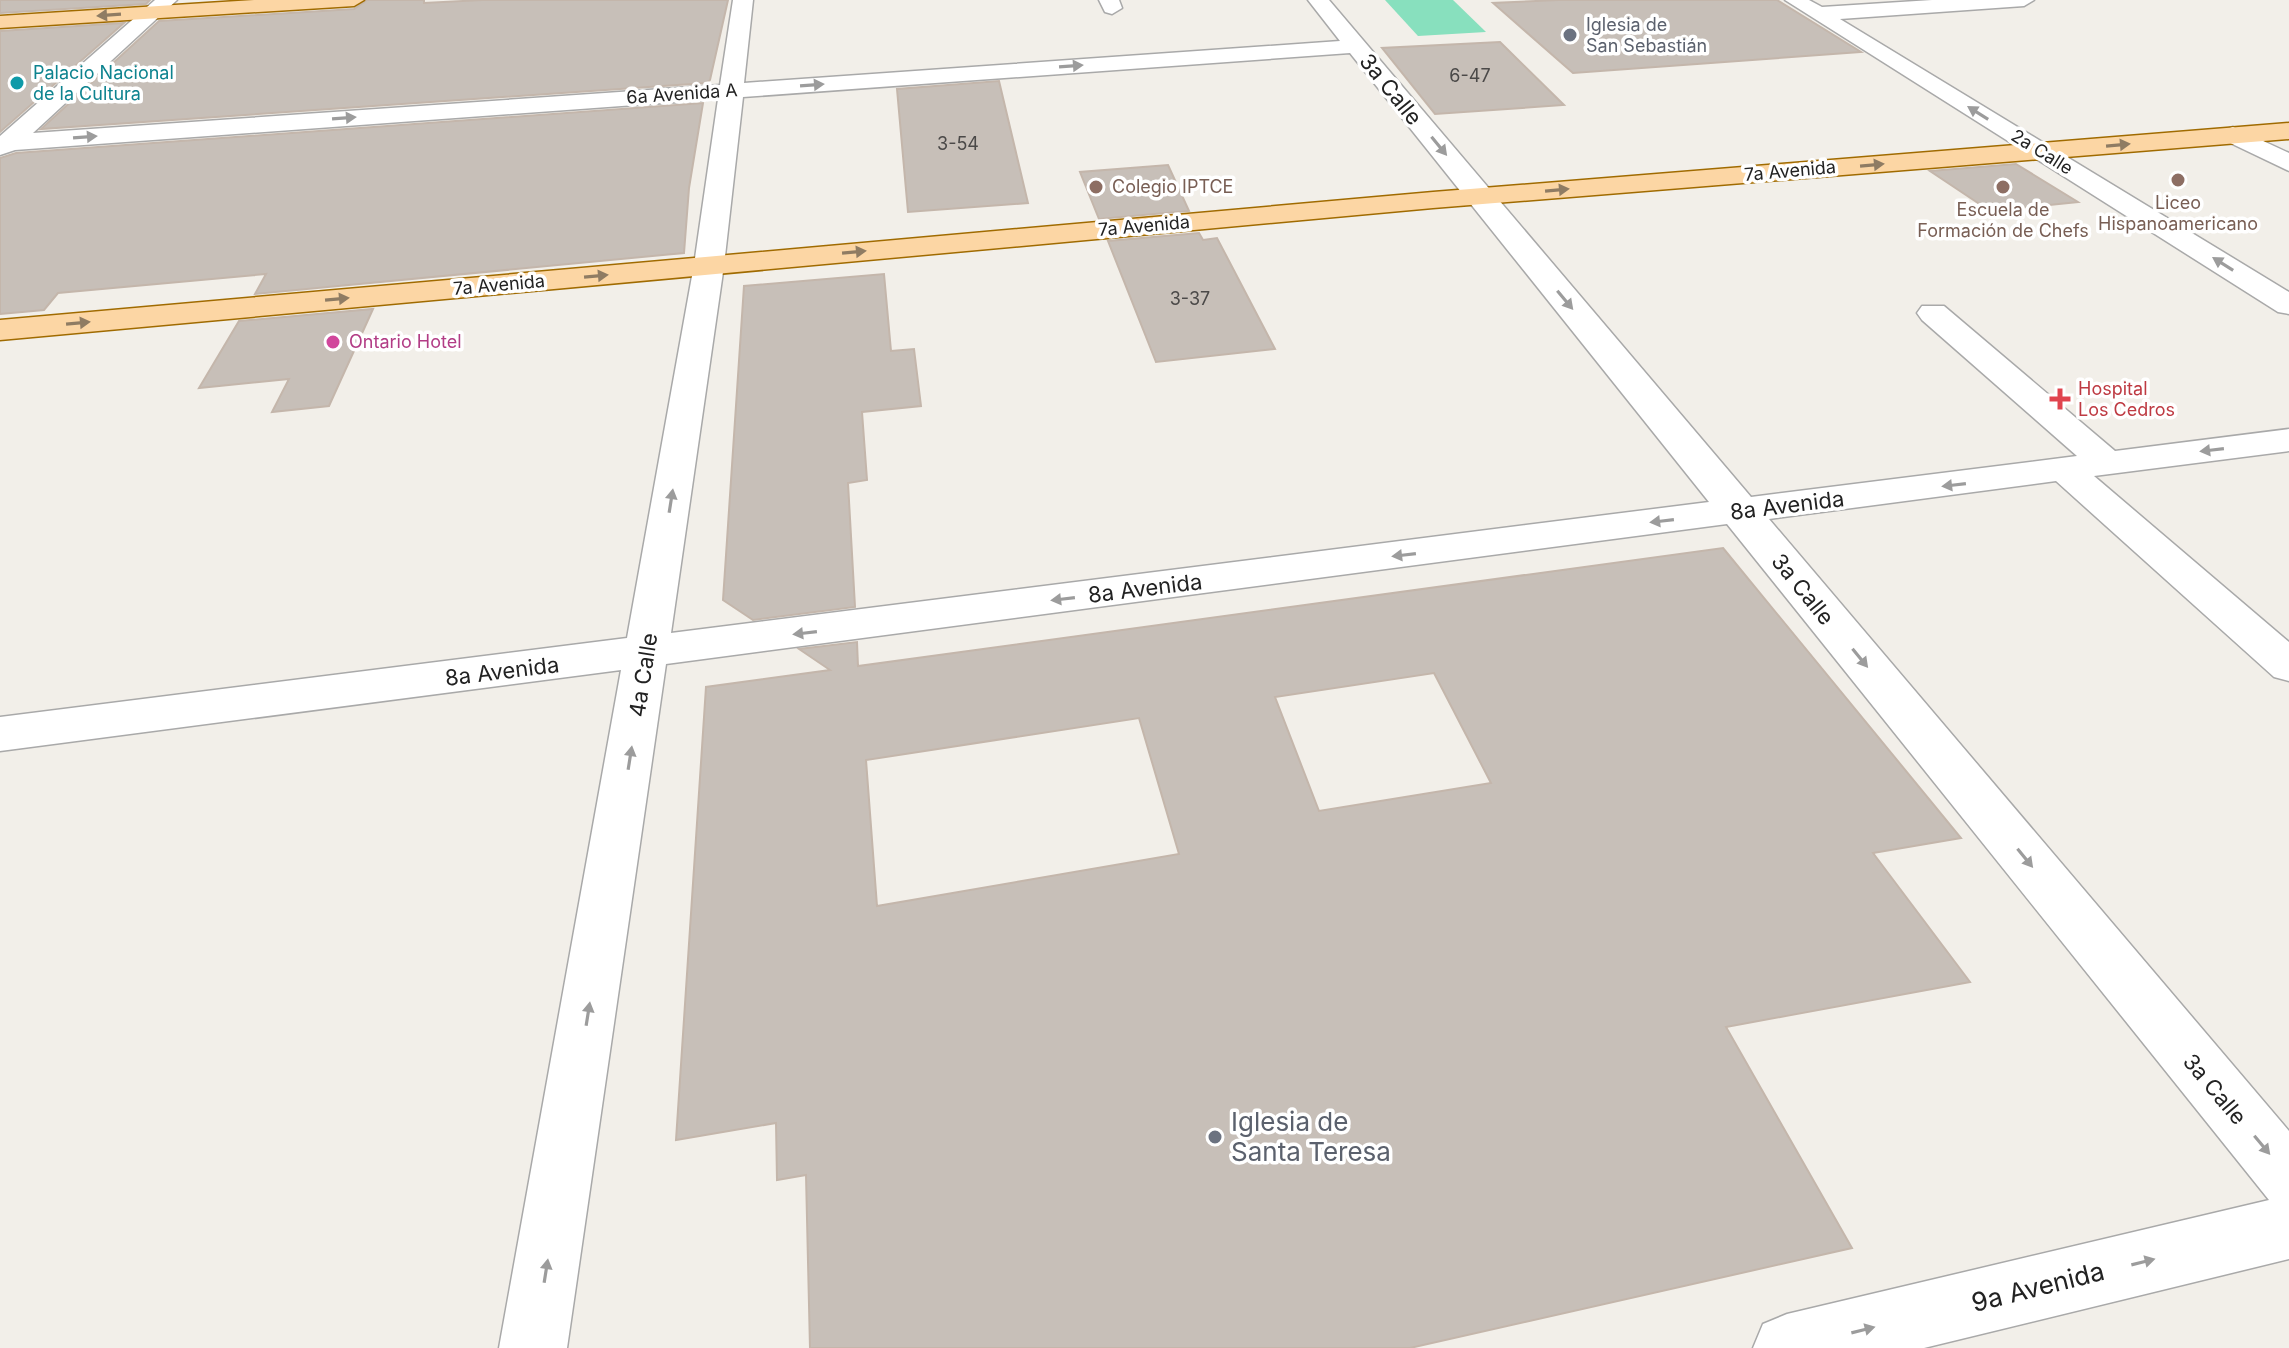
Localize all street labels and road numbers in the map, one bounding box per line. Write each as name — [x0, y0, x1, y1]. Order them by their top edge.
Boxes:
street label: 3a Calle — [1354, 48, 1428, 130]
street label: 6a Avenida A — [626, 79, 738, 108]
street label: 2a Calle — [2008, 124, 2077, 179]
street label: 7a Avenida — [1743, 156, 1837, 185]
street label: 7a Avenida — [1097, 211, 1191, 240]
street label: 7a Avenida — [452, 270, 546, 299]
street label: 8a Avenida — [1728, 485, 1846, 525]
street label: 3a Calle — [1766, 548, 1840, 630]
street label: 8a Avenida — [1086, 568, 1204, 608]
street label: 4a Calle — [624, 631, 662, 719]
street label: 8a Avenida — [443, 651, 561, 691]
street label: 3a Calle — [2178, 1048, 2252, 1130]
street label: 9a Avenida — [1968, 1255, 2107, 1318]

